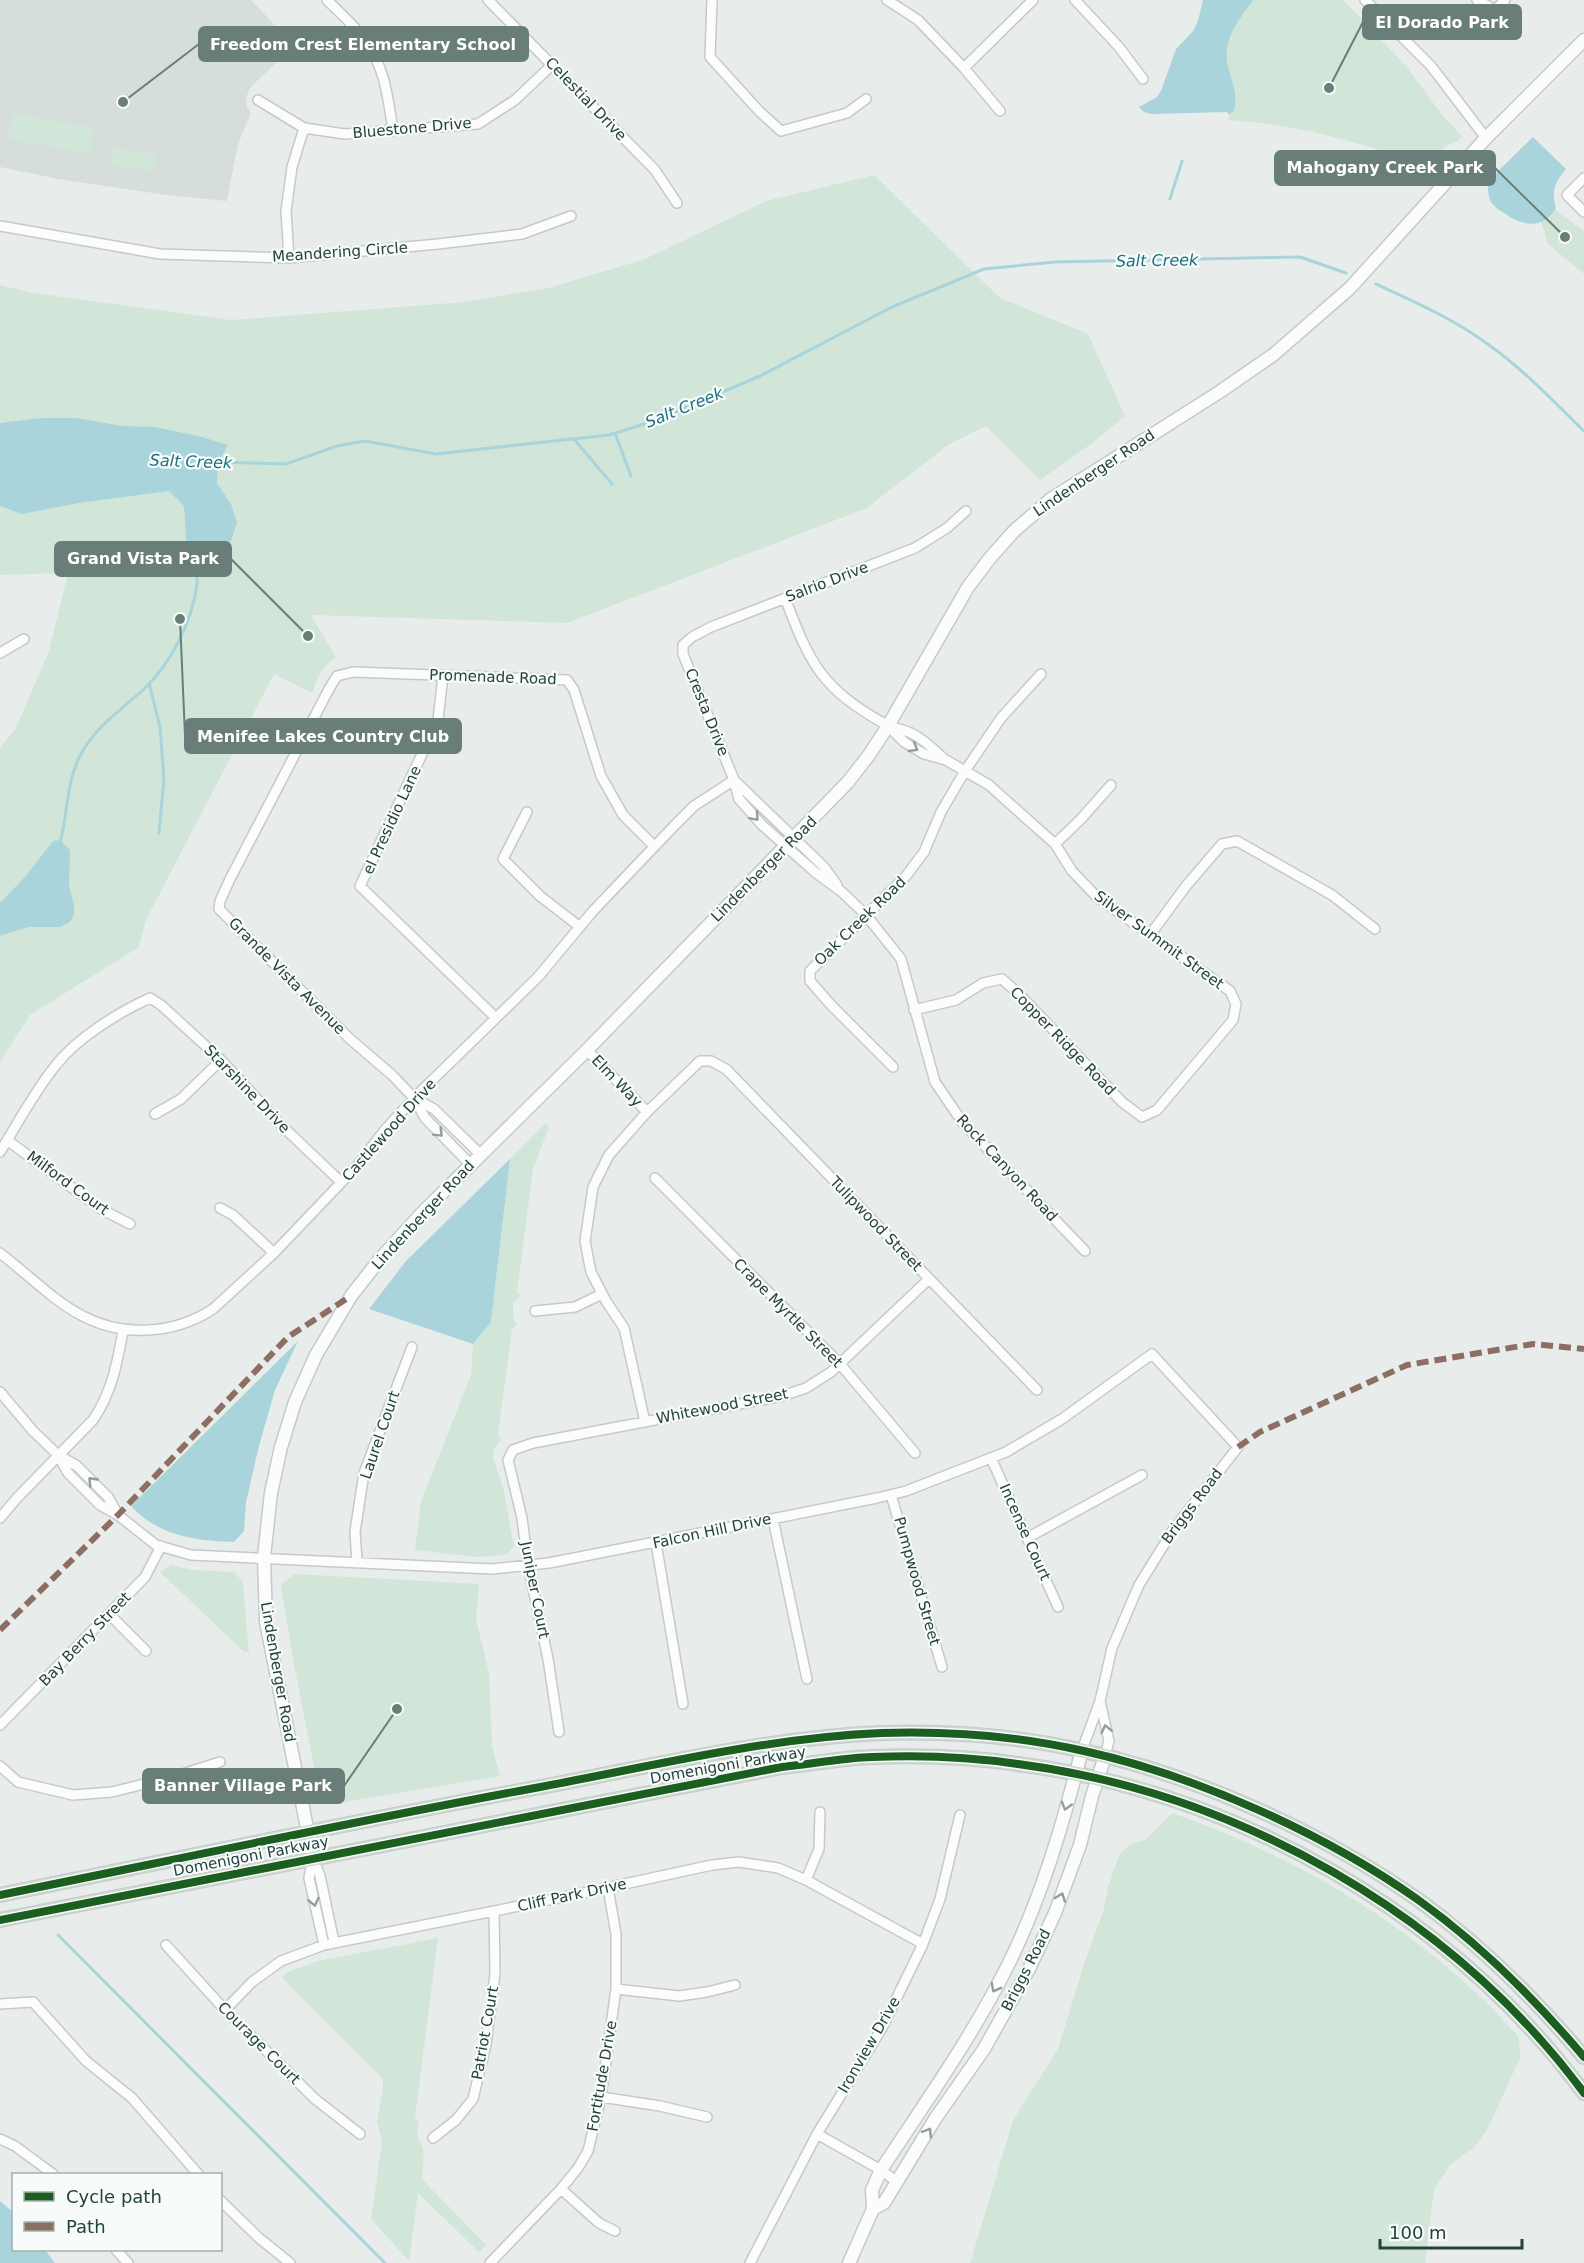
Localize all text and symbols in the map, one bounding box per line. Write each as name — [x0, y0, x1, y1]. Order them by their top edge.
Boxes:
callout: El Dorado Park — [1363, 5, 1521, 39]
text: El Dorado Park — [1375, 13, 1509, 32]
callout: Freedom Crest Elementary School — [199, 27, 528, 61]
text: Freedom Crest Elementary School — [210, 35, 516, 54]
street label: Celestial Drive — [542, 54, 630, 144]
street label: Bluestone Drive — [352, 114, 472, 142]
callout: Mahogany Creek Park — [1275, 151, 1495, 185]
text: Mahogany Creek Park — [1287, 158, 1484, 177]
street label: Meandering Circle — [272, 238, 408, 266]
water label: Salt Creek — [1116, 250, 1199, 271]
water label: Salt Creek — [642, 383, 727, 432]
street label: Lindenberger Road — [1030, 426, 1158, 520]
water label: Salt Creek — [149, 451, 233, 472]
callout: Grand Vista Park — [55, 542, 231, 576]
text: Grand Vista Park — [67, 549, 219, 568]
street label: Salrio Drive — [783, 558, 871, 606]
street label: Cresta Drive — [681, 665, 733, 759]
street label: Promenade Road — [429, 666, 557, 688]
callout: Menifee Lakes Country Club — [185, 719, 461, 753]
text: Menifee Lakes Country Club — [197, 727, 449, 746]
one-way arrow — [908, 741, 918, 752]
street label: el Presidio Lane — [359, 763, 425, 877]
one-way arrow — [748, 810, 759, 820]
street label: Lindenberger Road — [707, 812, 821, 926]
street label: Oak Creek Road — [810, 873, 910, 969]
street label: Silver Summit Street — [1091, 887, 1227, 993]
street label: Grande Vista Avenue — [225, 914, 349, 1038]
street label: Copper Ridge Road — [1006, 983, 1120, 1099]
street label: Starshine Drive — [200, 1041, 294, 1137]
street label: Elm Way — [588, 1051, 646, 1111]
street label: Castlewood Drive — [338, 1075, 440, 1185]
street label: Rock Canyon Road — [953, 1111, 1061, 1225]
one-way arrow — [432, 1126, 443, 1137]
street label: Milford Court — [23, 1147, 113, 1219]
street label: Lindenberger Road — [368, 1157, 478, 1273]
street label: Tulipwood Street — [826, 1172, 926, 1275]
street label: Crape Myrtle Street — [730, 1255, 846, 1371]
street label: Whitewood Street — [654, 1384, 790, 1428]
street label: Laurel Court — [356, 1388, 404, 1482]
street label: Briggs Road — [1158, 1465, 1226, 1547]
one-way arrow — [88, 1477, 99, 1488]
street label: Incense Court — [996, 1481, 1054, 1583]
street label: Falcon Hill Drive — [651, 1510, 773, 1552]
street label: Pumpwood Street — [890, 1515, 944, 1647]
street label: Juniper Court — [517, 1539, 553, 1640]
street label: Bay Berry Street — [35, 1588, 135, 1690]
street label: Lindenberger Road — [257, 1600, 299, 1744]
one-way arrow — [1101, 1724, 1114, 1734]
street label: Domenigoni Parkway — [649, 1742, 808, 1788]
callout: Banner Village Park — [143, 1769, 344, 1803]
text: Banner Village Park — [154, 1776, 332, 1795]
one-way arrow — [1061, 1801, 1073, 1811]
street label: Domenigoni Parkway — [172, 1832, 330, 1880]
street label: Cliff Park Drive — [516, 1875, 628, 1915]
one-way arrow — [1054, 1892, 1066, 1903]
one-way arrow — [307, 1896, 320, 1906]
street label: Briggs Road — [998, 1926, 1054, 2014]
one-way arrow — [991, 1981, 1002, 1992]
street label: Patriot Court — [468, 1985, 502, 2081]
street label: Ironview Drive — [834, 1994, 904, 2096]
street label: Courage Court — [214, 1998, 304, 2088]
street label: Fortitude Drive — [583, 2019, 621, 2133]
one-way arrow — [920, 2128, 932, 2138]
legend — [12, 2173, 222, 2251]
text: Cycle path — [66, 2186, 162, 2207]
scale bar — [1380, 2212, 1522, 2250]
text: Path — [66, 2216, 106, 2237]
text: 100 m — [1389, 2222, 1447, 2243]

